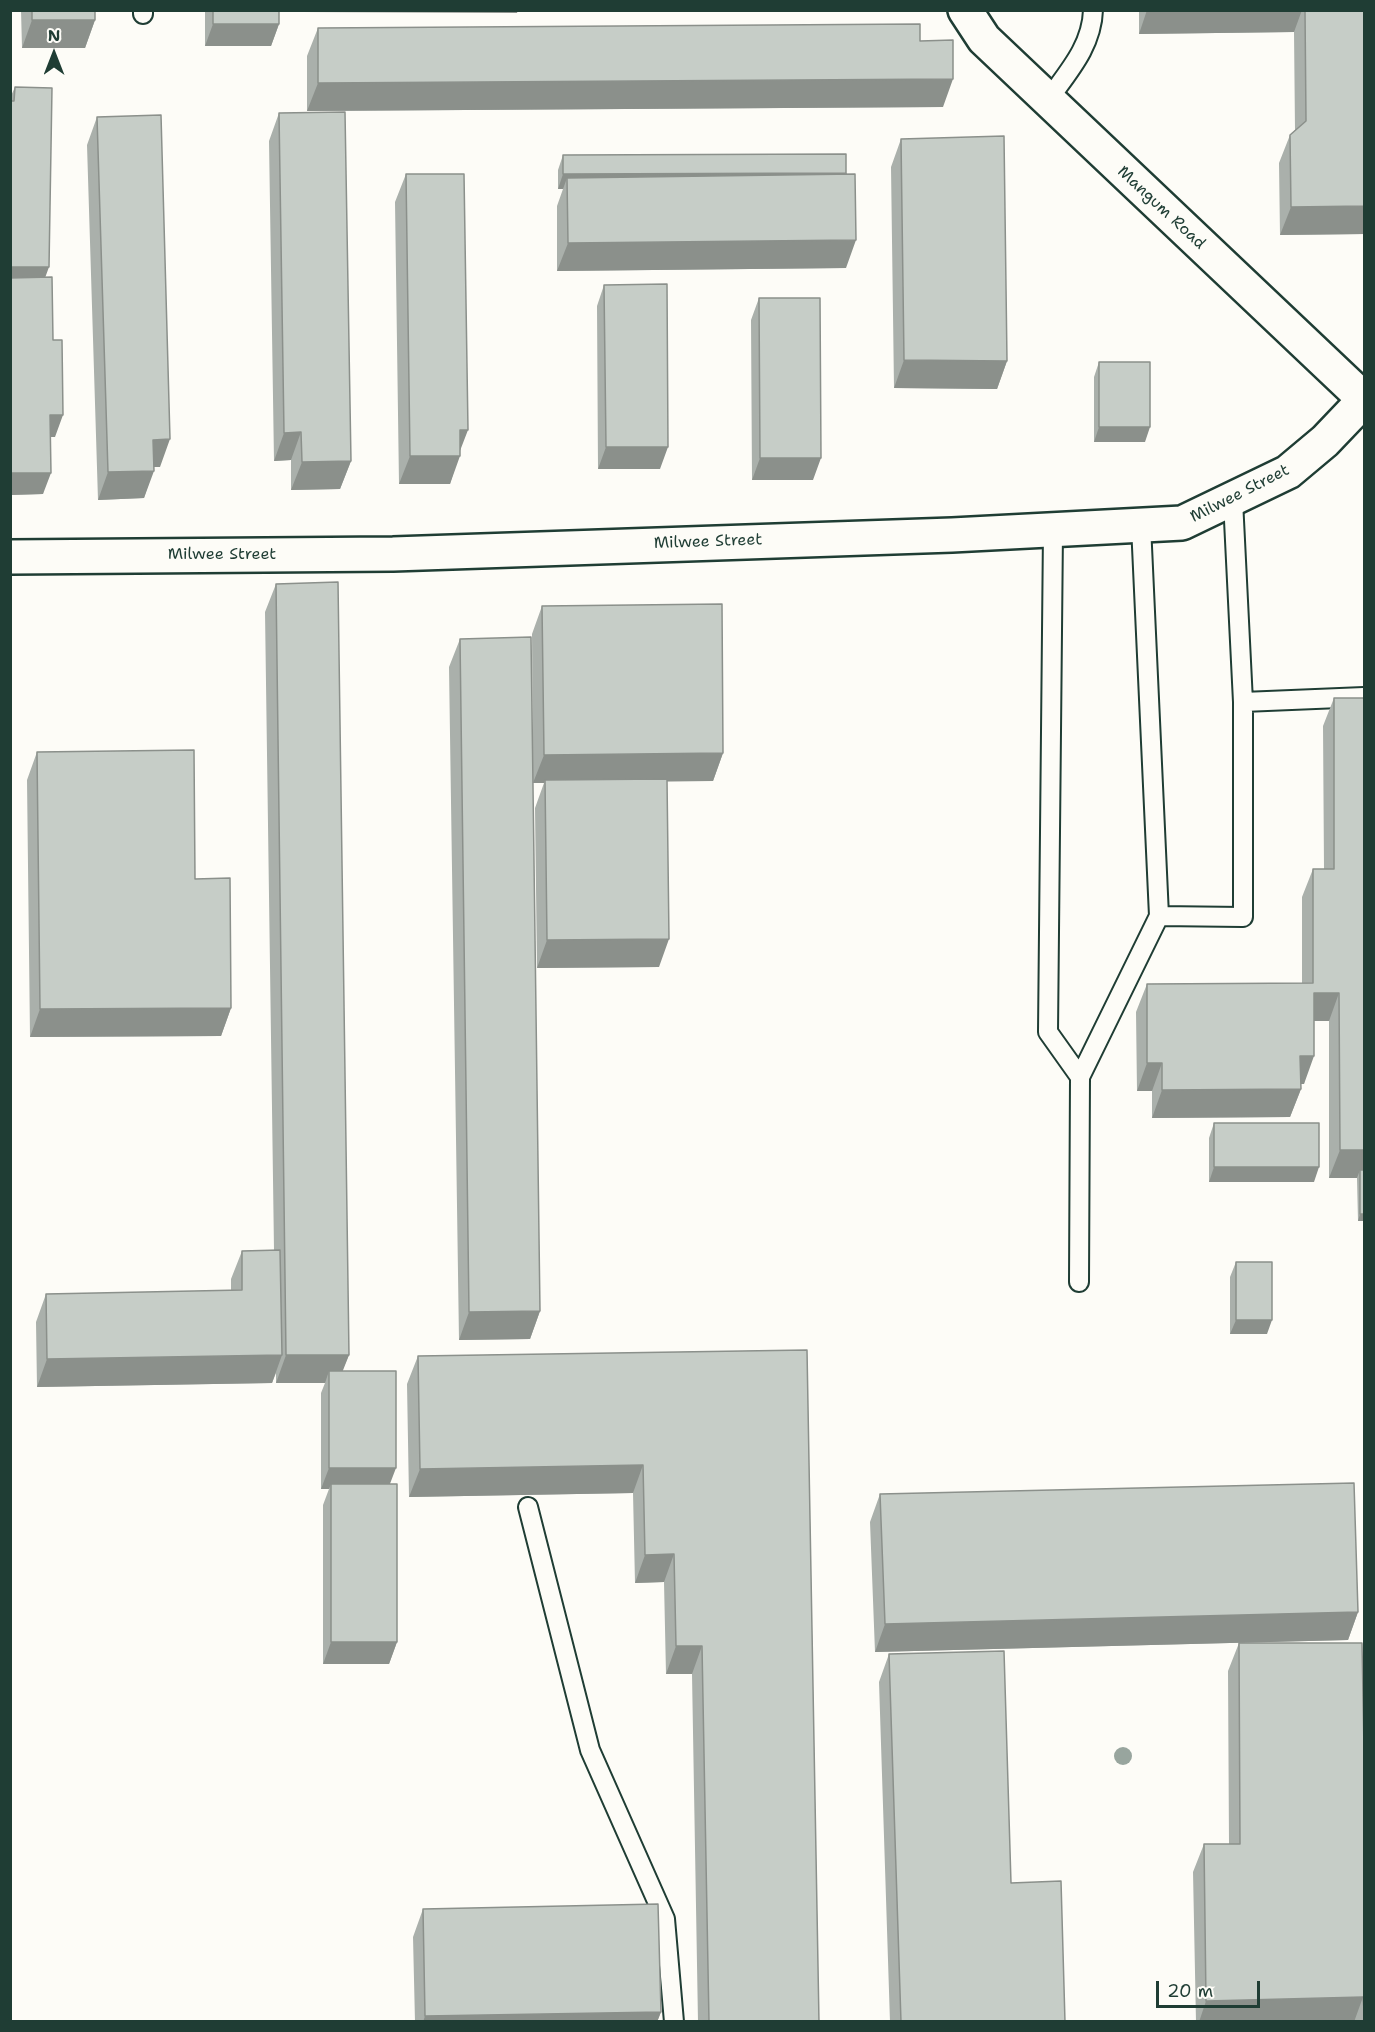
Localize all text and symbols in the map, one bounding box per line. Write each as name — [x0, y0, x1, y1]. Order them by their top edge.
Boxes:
north arrow — [24, 24, 84, 84]
text: N — [48, 25, 60, 46]
street label: Mangum Road — [1113, 162, 1209, 254]
street label: Milwee Street — [1187, 461, 1293, 527]
street label: Milwee Street — [653, 531, 763, 553]
street label: Milwee Street — [168, 545, 276, 565]
scale bar — [1159, 1969, 1262, 2007]
text: 20 m — [1167, 1979, 1213, 2003]

